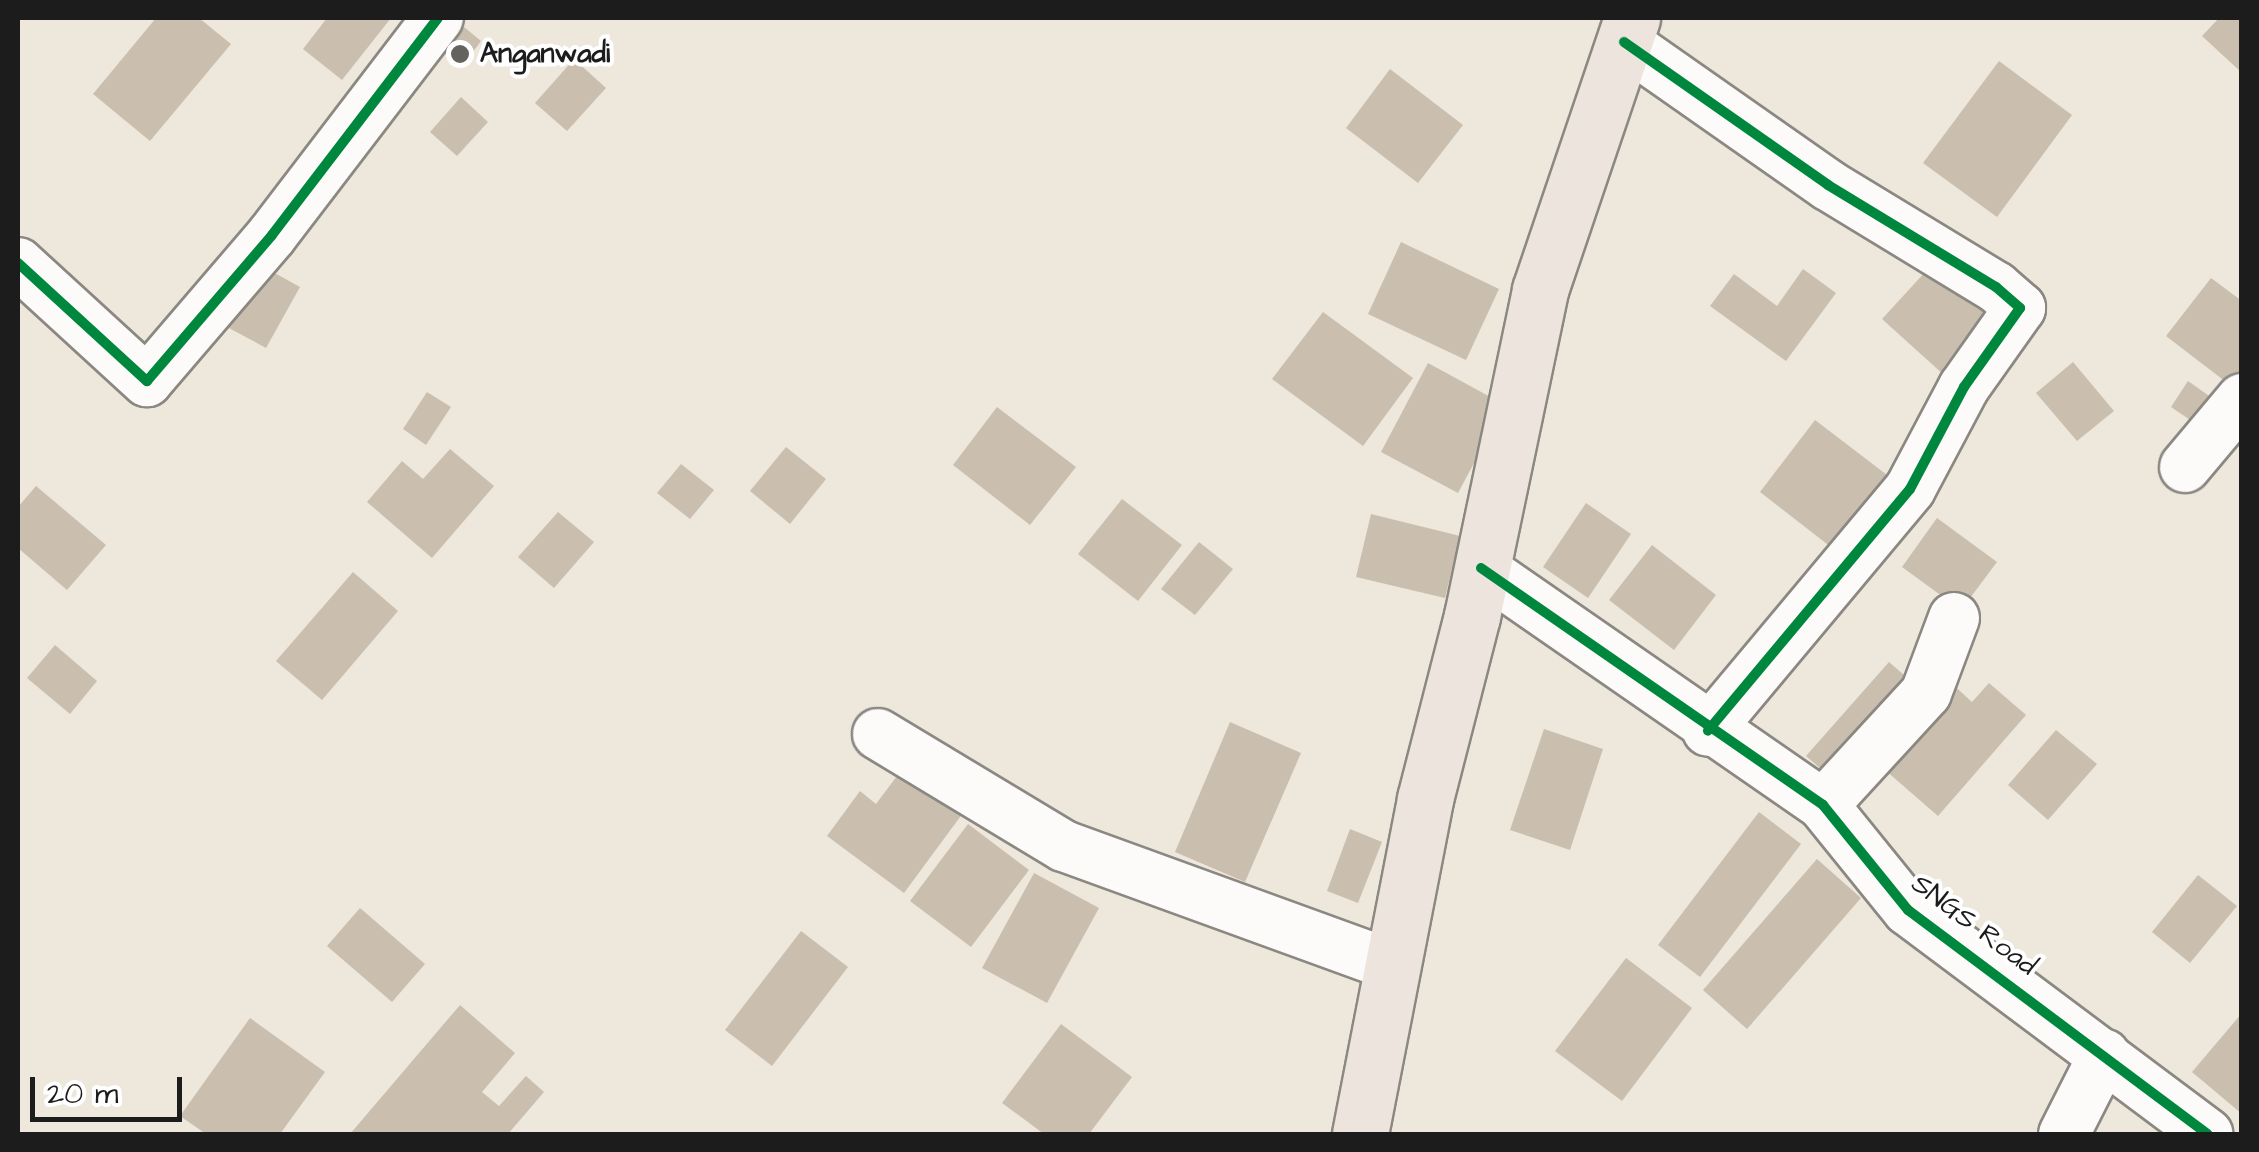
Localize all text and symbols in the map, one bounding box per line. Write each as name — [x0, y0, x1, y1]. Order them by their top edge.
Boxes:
place label: Anganwadi — [480, 37, 610, 71]
marker: Anganwadi — [449, 43, 471, 65]
street label: SNGS Road — [1905, 867, 2043, 983]
scale bar — [35, 1057, 188, 1119]
text: 20 m — [47, 1073, 118, 1115]

